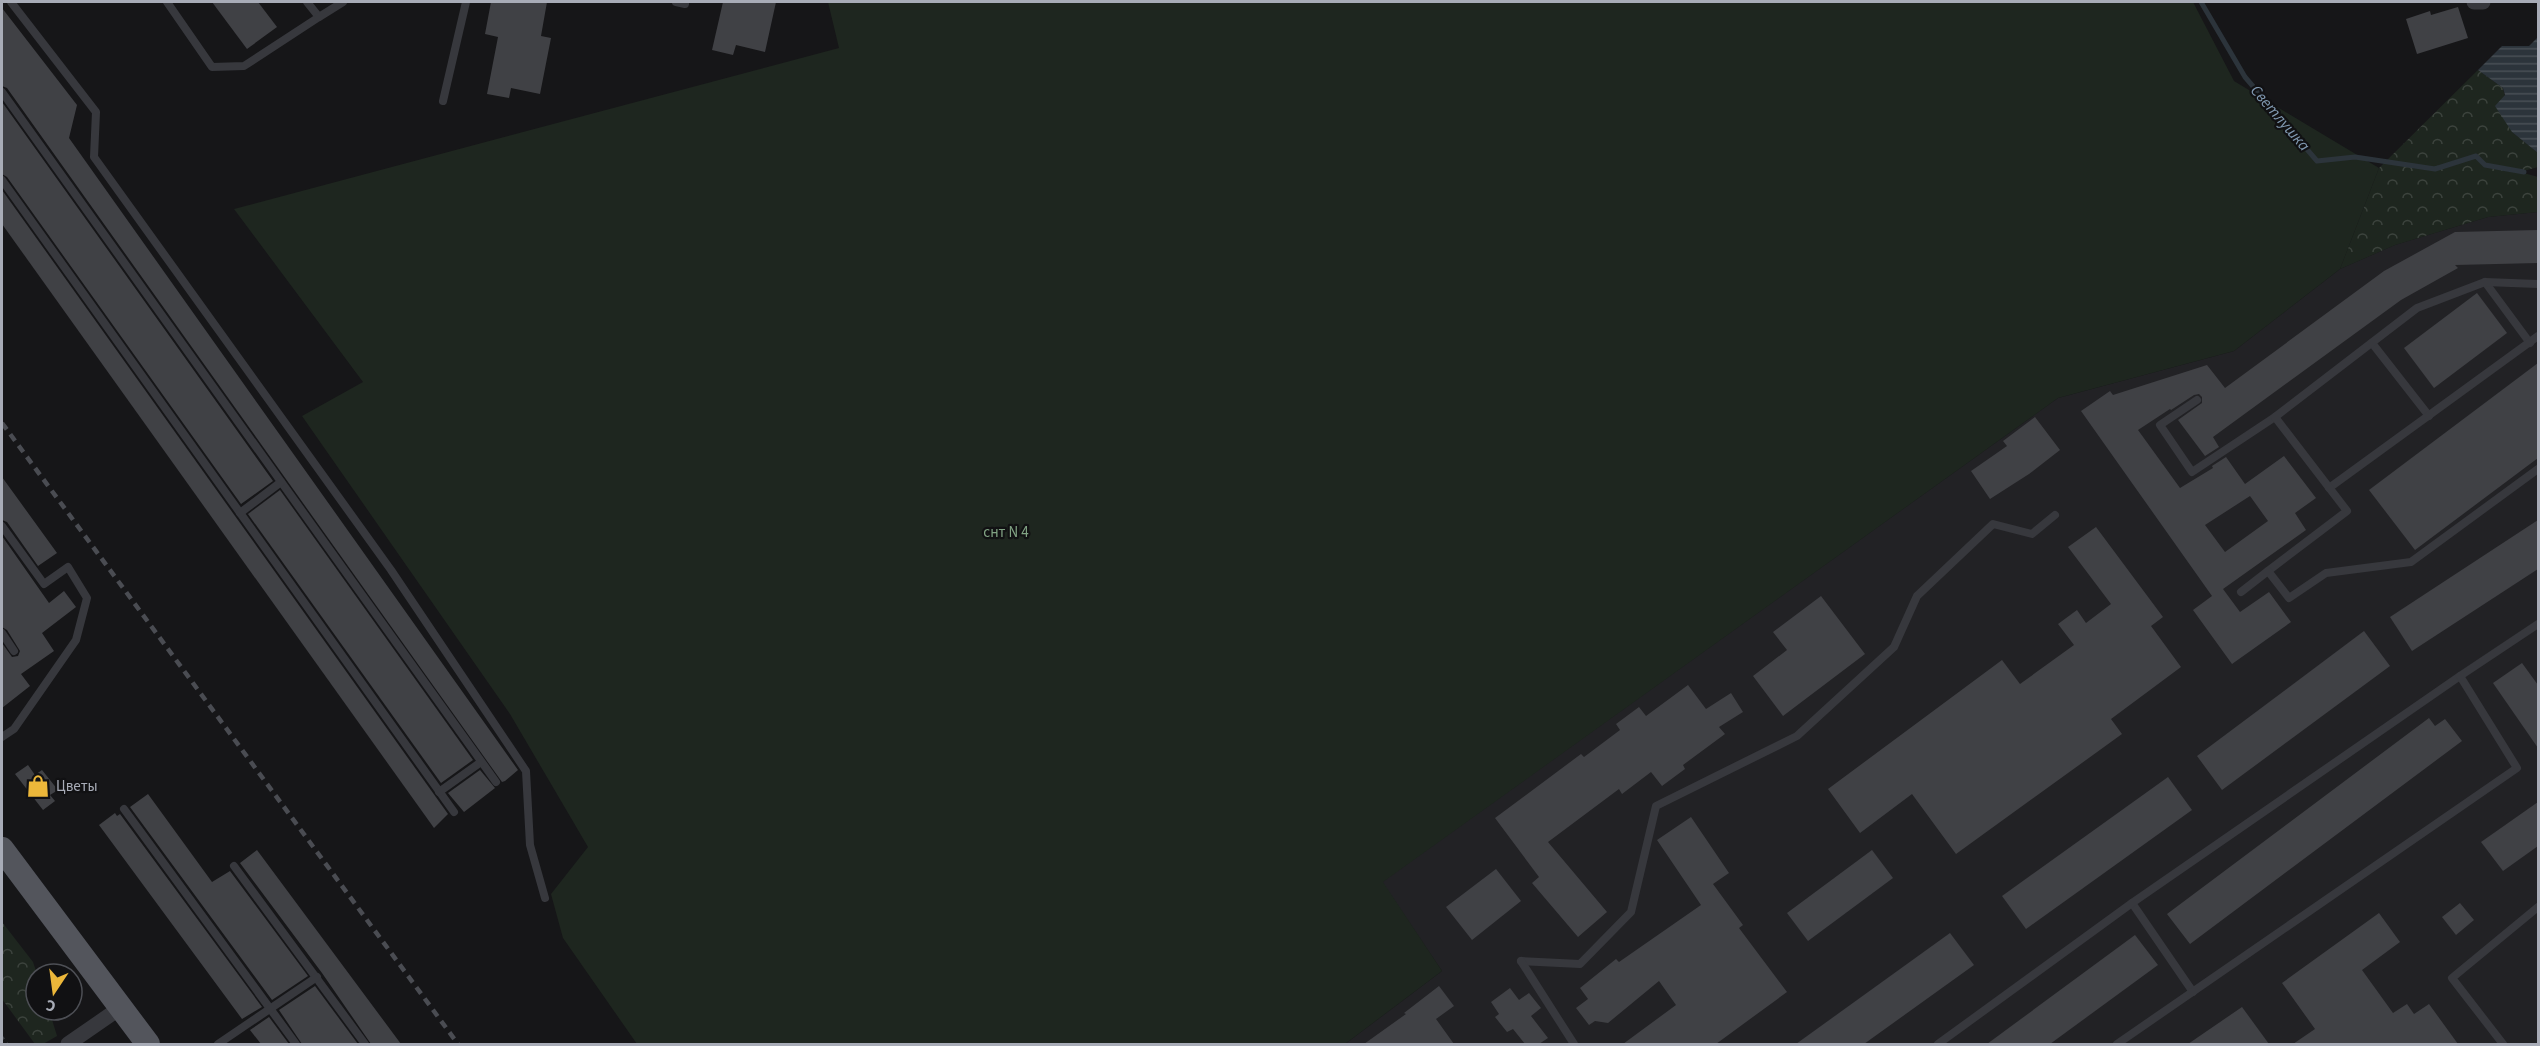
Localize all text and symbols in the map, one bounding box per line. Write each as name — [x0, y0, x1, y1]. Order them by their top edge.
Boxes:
water label: Светлушка — [2245, 80, 2315, 156]
park label: снт N 4 — [983, 522, 1029, 543]
shop icon: Цветы — [25, 773, 51, 799]
place label: Цветы — [56, 776, 98, 797]
north arrow — [24, 962, 84, 1022]
text: С — [44, 994, 58, 1017]

